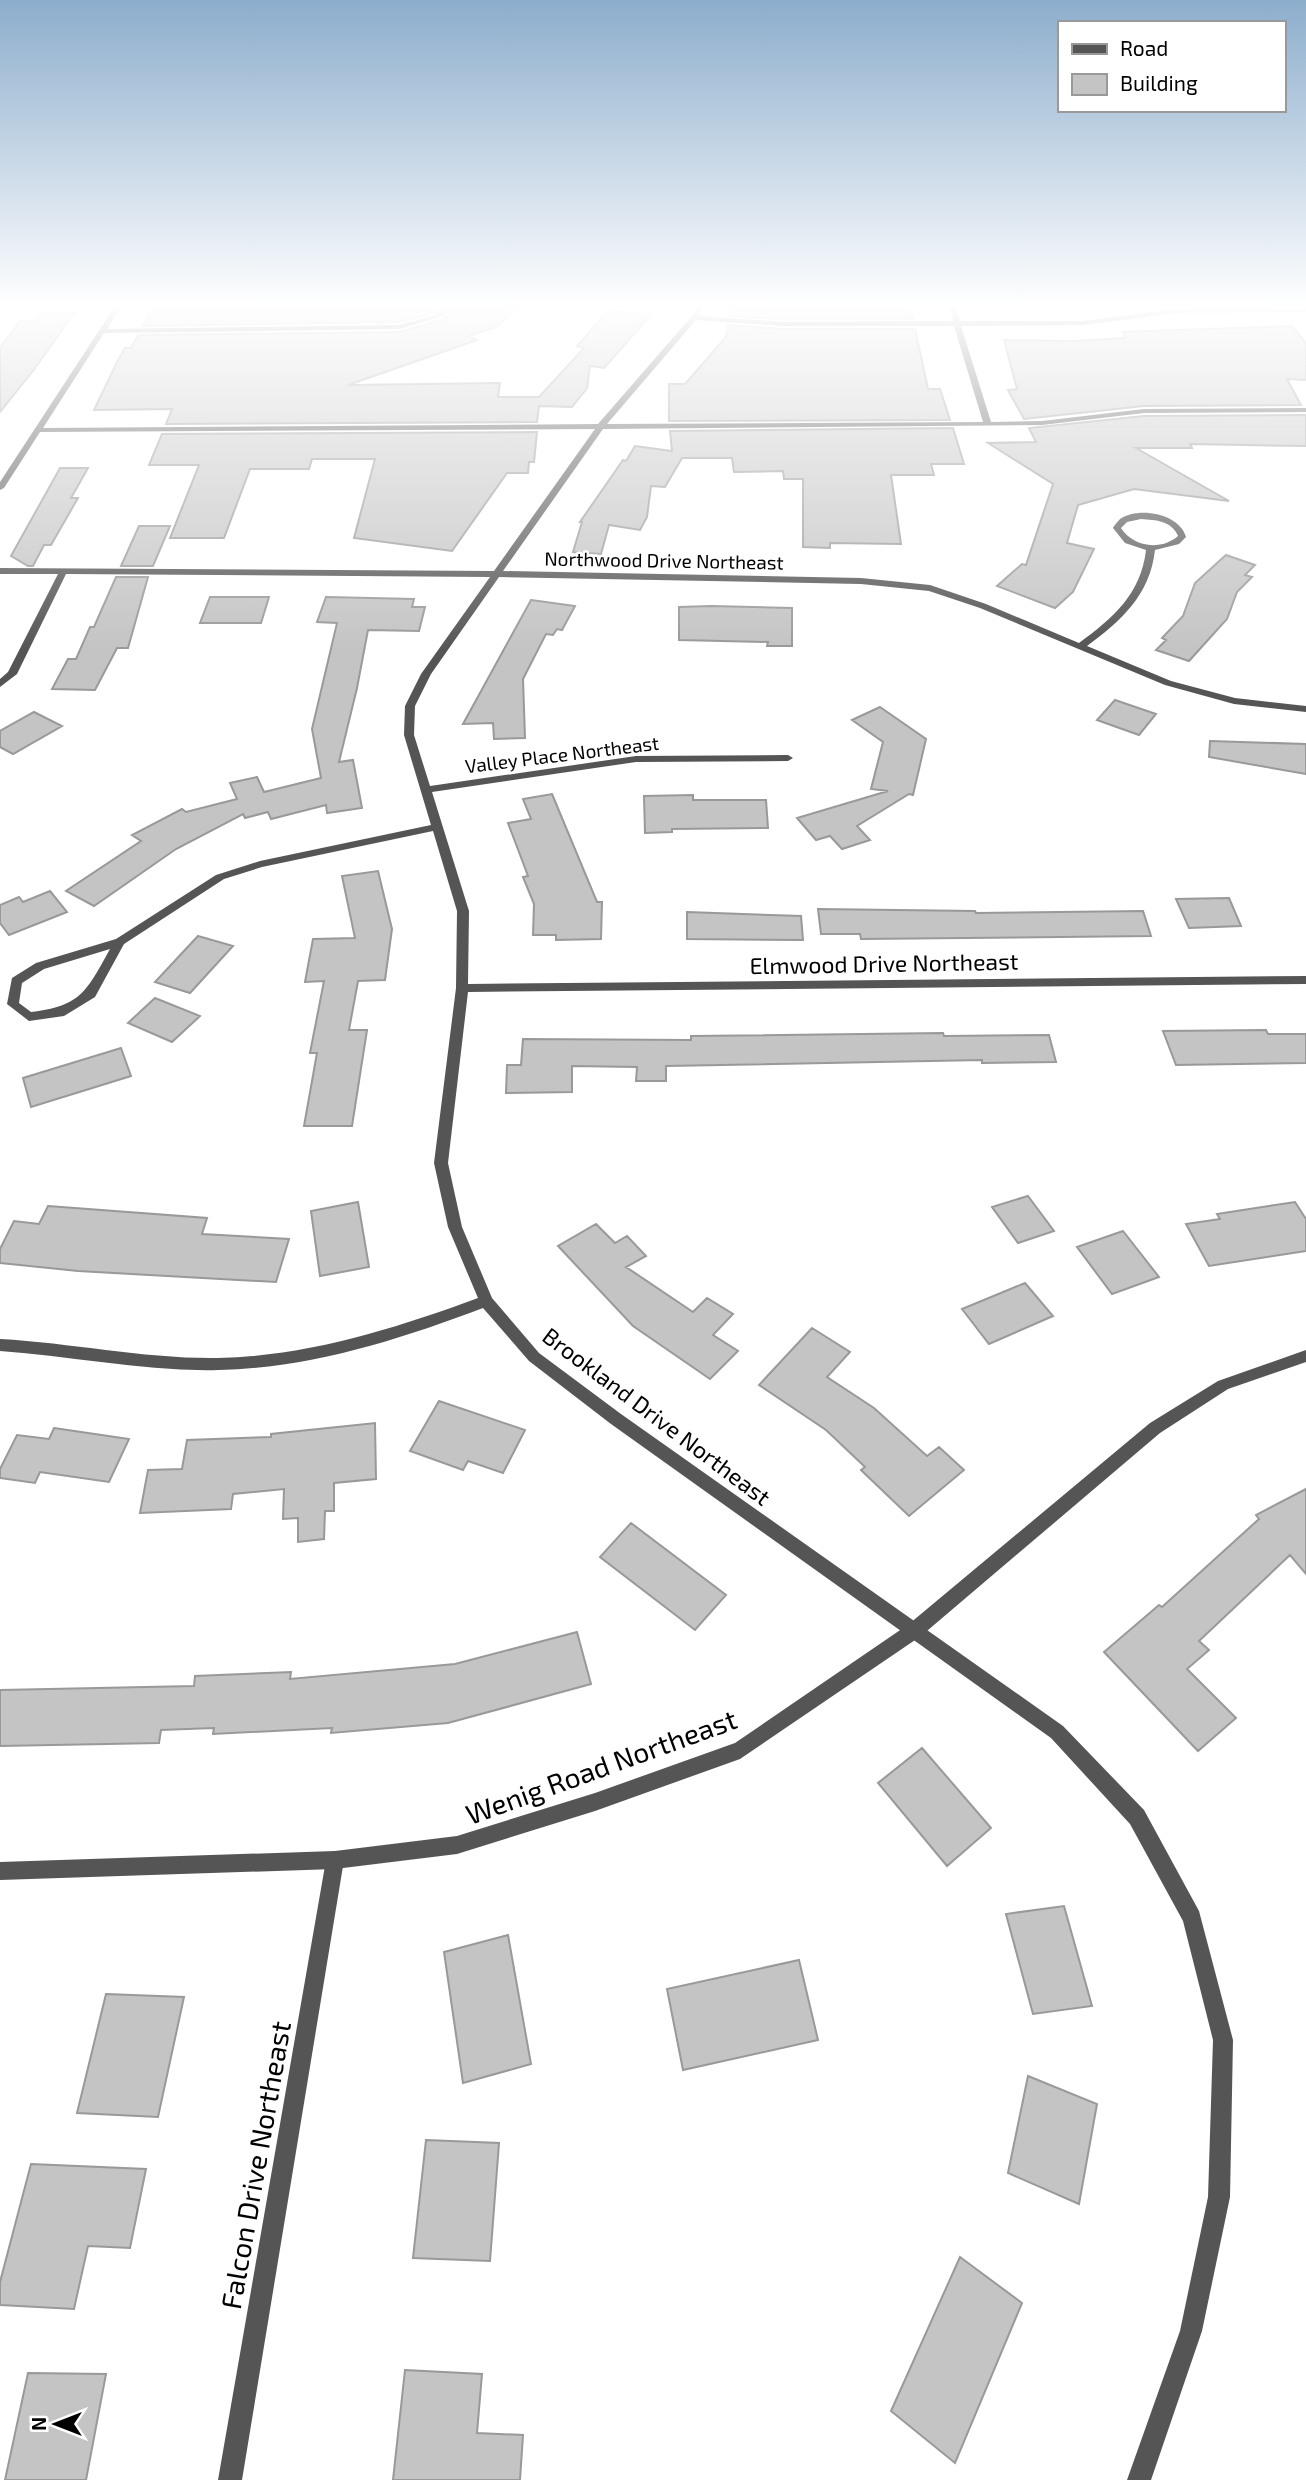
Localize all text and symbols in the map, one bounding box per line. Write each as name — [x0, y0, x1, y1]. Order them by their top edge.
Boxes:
legend — [1058, 21, 1285, 112]
text: Road — [1120, 35, 1168, 60]
text: Building — [1120, 70, 1198, 95]
street label: Northwood Drive Northeast — [544, 546, 784, 574]
street label: Valley Place Northeast — [464, 731, 660, 777]
street label: Elmwood Drive Northeast — [749, 947, 1019, 979]
street label: Brookland Drive Northeast — [538, 1321, 777, 1511]
street label: Wenig Road Northeast — [461, 1701, 741, 1831]
street label: Falcon Drive Northeast — [213, 2018, 297, 2312]
north arrow — [21, 2389, 91, 2459]
text: N — [27, 2417, 50, 2431]

